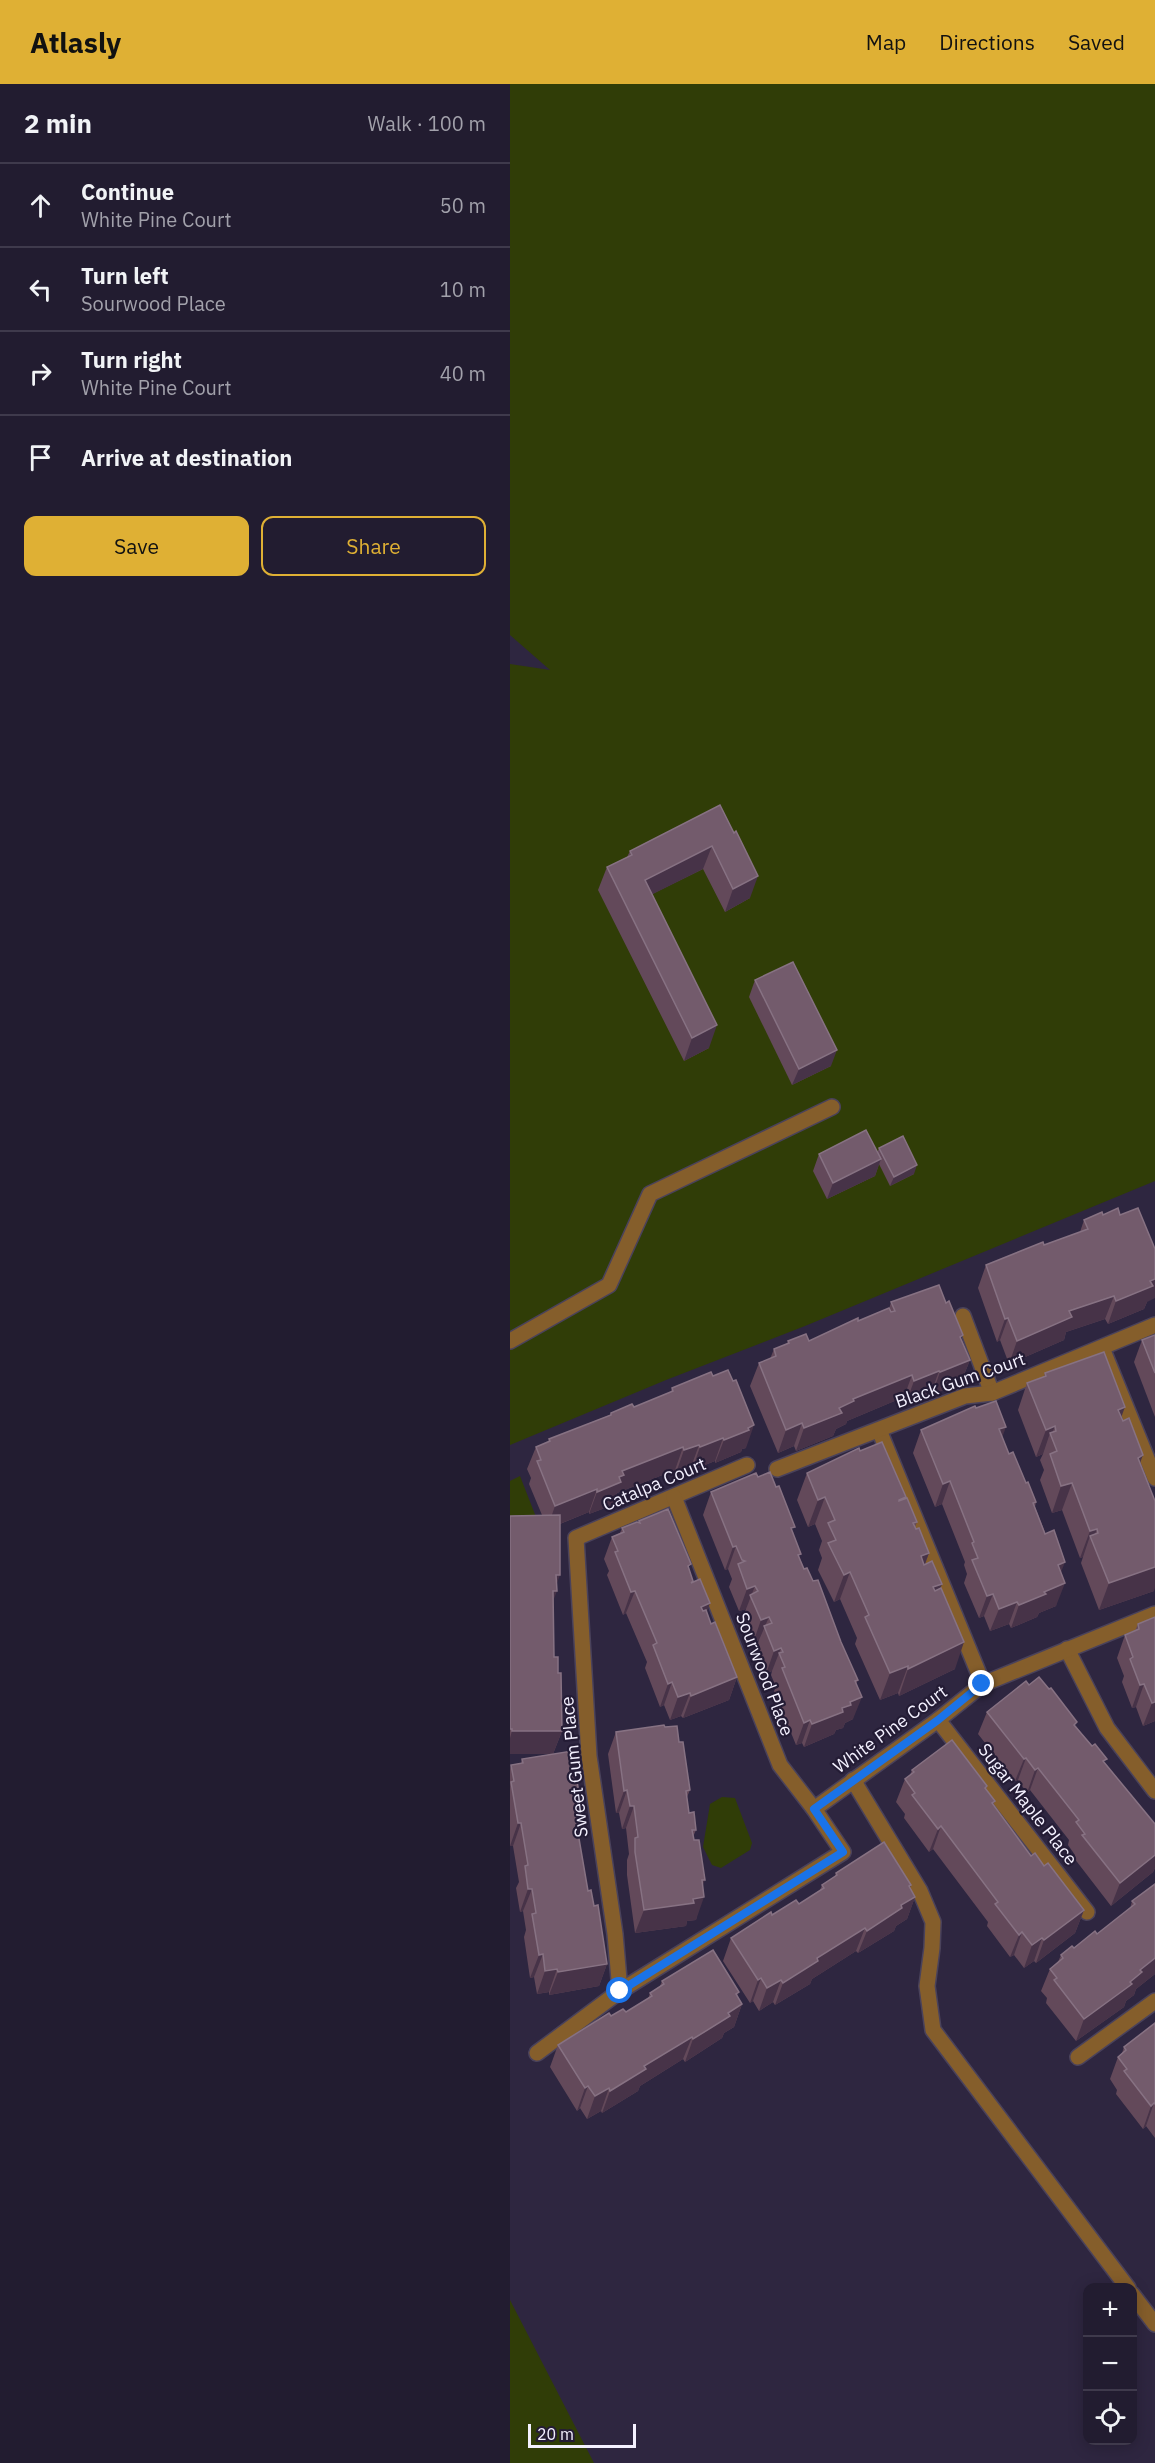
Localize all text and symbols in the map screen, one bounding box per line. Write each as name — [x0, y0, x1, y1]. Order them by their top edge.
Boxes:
text: Atlasly — [30, 24, 121, 61]
text: Map — [866, 28, 906, 56]
text: Directions — [939, 28, 1035, 56]
text: Saved — [1068, 28, 1125, 56]
text: 2 min — [24, 106, 92, 140]
text: Walk · 100 m — [368, 110, 486, 137]
text: Continue — [81, 177, 174, 206]
icon: ahead — [24, 189, 57, 222]
text: 50 m — [440, 192, 486, 219]
text: White Pine Court — [81, 206, 231, 233]
text: Turn left — [81, 261, 169, 290]
icon: left — [24, 273, 57, 306]
text: 10 m — [440, 276, 486, 303]
text: Sourwood Place — [81, 290, 226, 317]
text: Turn right — [81, 345, 182, 374]
icon: right — [24, 357, 57, 390]
text: 40 m — [440, 360, 486, 387]
text: White Pine Court — [81, 374, 231, 401]
icon: arrive — [24, 441, 57, 474]
text: Arrive at destination — [81, 443, 292, 472]
button: Save — [24, 516, 249, 576]
button: Share — [261, 516, 486, 576]
street label: Black Gum Court — [892, 1347, 1028, 1413]
street label: Catalpa Court — [599, 1452, 709, 1516]
street label: Sourwood Place — [731, 1609, 799, 1739]
route end — [968, 1670, 994, 1696]
street label: White Pine Court — [828, 1680, 952, 1778]
street label: Sweet Gum Place — [555, 1695, 593, 1839]
street label: Sugar Maple Place — [973, 1738, 1083, 1870]
route start — [606, 1977, 632, 2003]
map controls — [1083, 2283, 1137, 2445]
button: + — [1083, 2283, 1137, 2337]
button: − — [1083, 2337, 1137, 2391]
button: locate — [1083, 2391, 1137, 2445]
scale bar — [528, 2421, 636, 2448]
text: 20 m — [537, 2424, 574, 2444]

